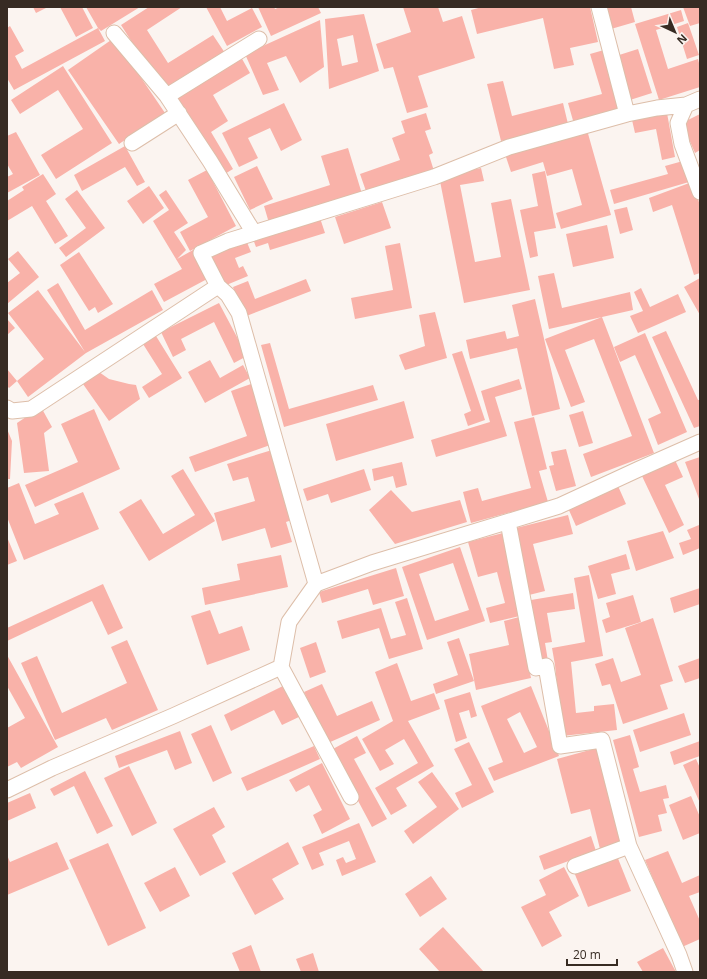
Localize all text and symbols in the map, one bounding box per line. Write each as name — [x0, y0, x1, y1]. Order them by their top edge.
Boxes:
north arrow — [655, 12, 695, 52]
text: N — [674, 31, 691, 48]
scale bar — [567, 941, 617, 967]
text: 20 m — [573, 946, 601, 963]

